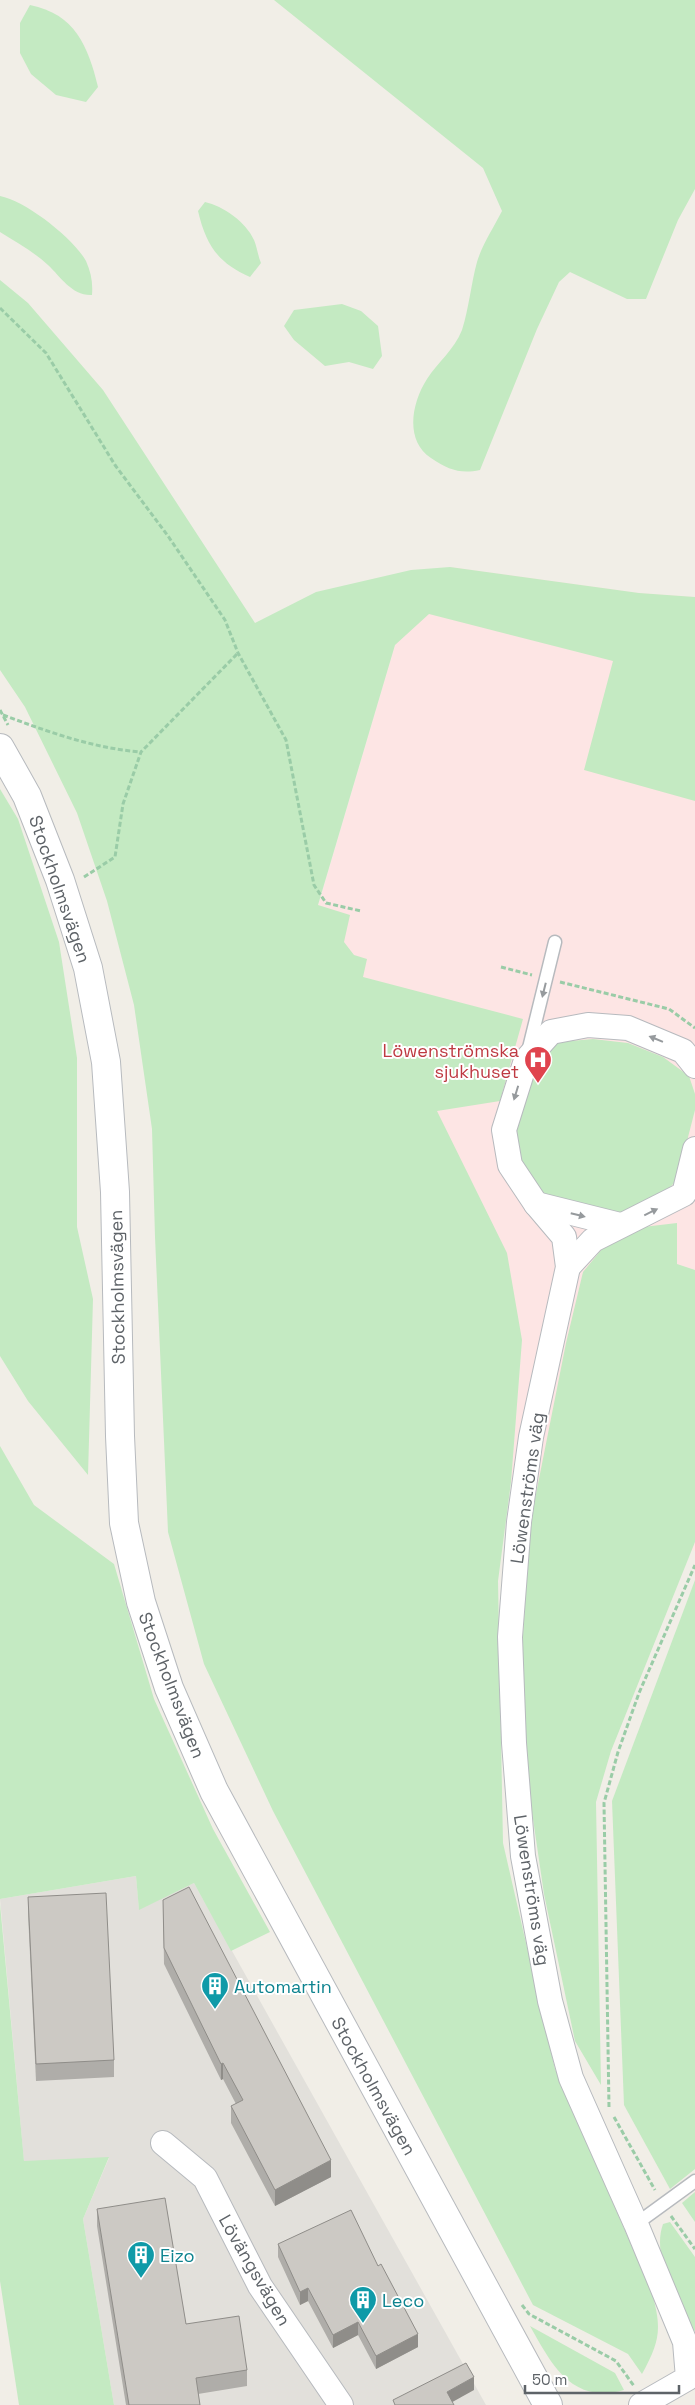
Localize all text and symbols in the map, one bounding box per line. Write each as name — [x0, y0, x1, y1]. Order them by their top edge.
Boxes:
street label: Stockholmsvägen — [24, 812, 96, 966]
one-way arrow — [540, 982, 548, 997]
one-way arrow — [649, 1035, 663, 1043]
place label: Löwenströmska sjukhuset — [382, 1039, 519, 1083]
hospital icon: Löwenströmska sjukhuset — [523, 1045, 553, 1084]
one-way arrow — [511, 1085, 519, 1100]
one-way arrow — [644, 1208, 658, 1216]
street label: Stockholmsvägen — [104, 1210, 130, 1364]
one-way arrow — [570, 1211, 585, 1219]
street label: Löwenströms väg — [505, 1411, 549, 1565]
street label: Stockholmsvägen — [134, 1609, 210, 1761]
street label: Löwenströms väg — [509, 1813, 555, 1967]
building icon: Automartin — [200, 1971, 230, 2010]
place label: Automartin — [234, 1975, 332, 1998]
street label: Stockholmsvägen — [326, 2013, 422, 2159]
street label: Lövängsvägen — [214, 2210, 296, 2330]
building icon: Eizo — [126, 2240, 156, 2279]
place label: Eizo — [160, 2244, 195, 2267]
building icon: Leco — [348, 2285, 378, 2324]
place label: Leco — [382, 2289, 424, 2312]
scale bar — [525, 2362, 679, 2394]
text: 50 m — [532, 2370, 567, 2389]

